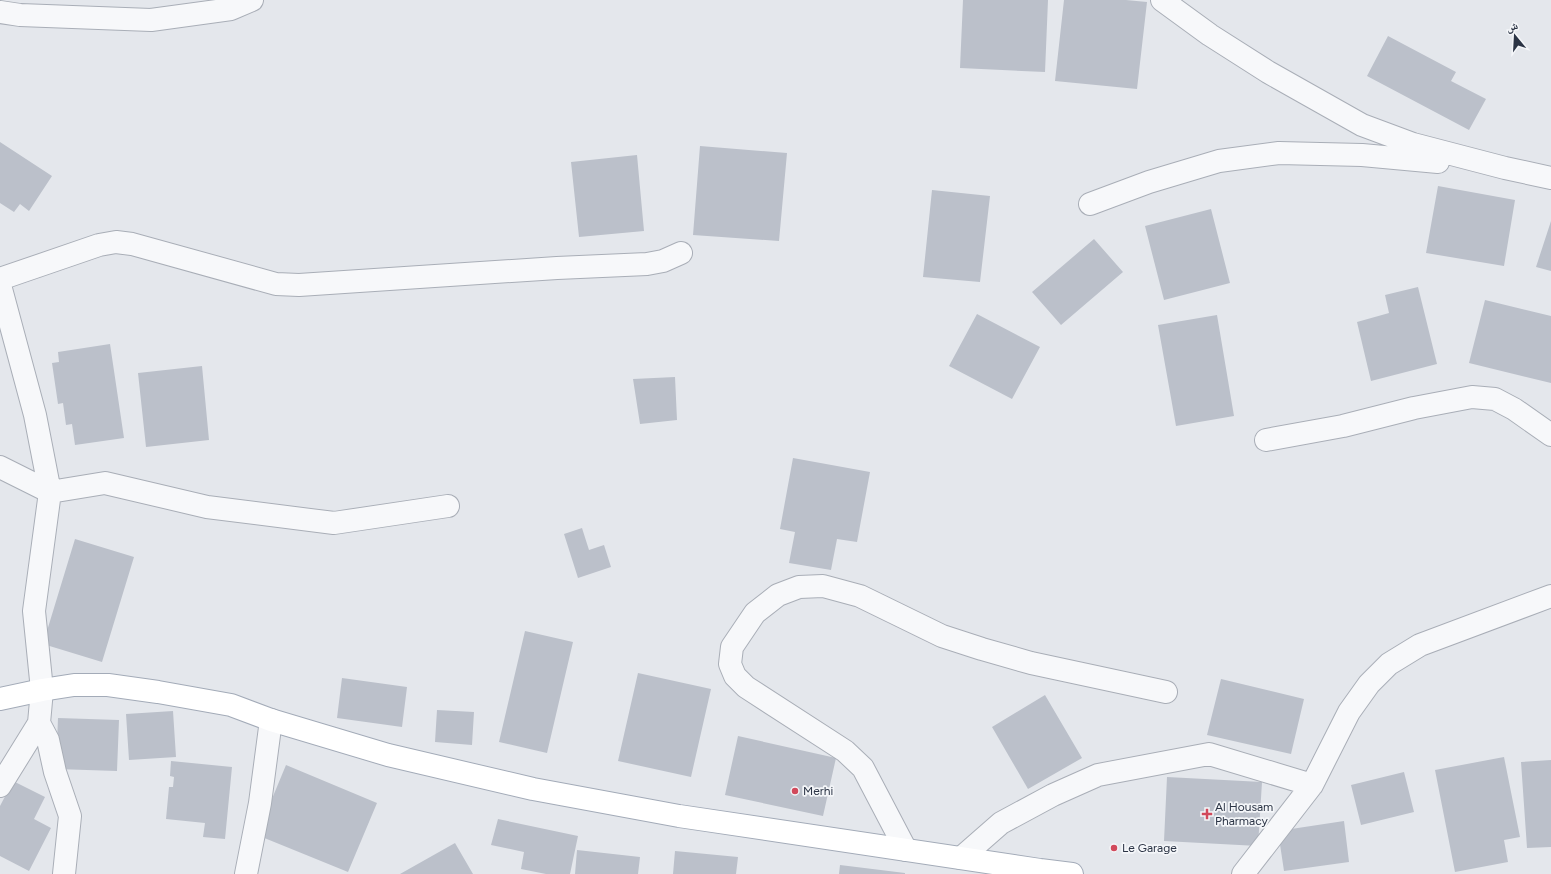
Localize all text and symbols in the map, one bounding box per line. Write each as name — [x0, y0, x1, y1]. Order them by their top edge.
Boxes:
north arrow — [1495, 16, 1535, 56]
text: ش — [1505, 19, 1520, 36]
place label: Merhi — [803, 784, 833, 798]
marker: Merhi — [790, 786, 800, 796]
place label: Al Housam Pharmacy — [1215, 800, 1273, 828]
marker: Al Housam Pharmacy — [1202, 809, 1212, 819]
place label: Le Garage — [1122, 841, 1177, 855]
marker: Le Garage — [1109, 843, 1119, 853]

